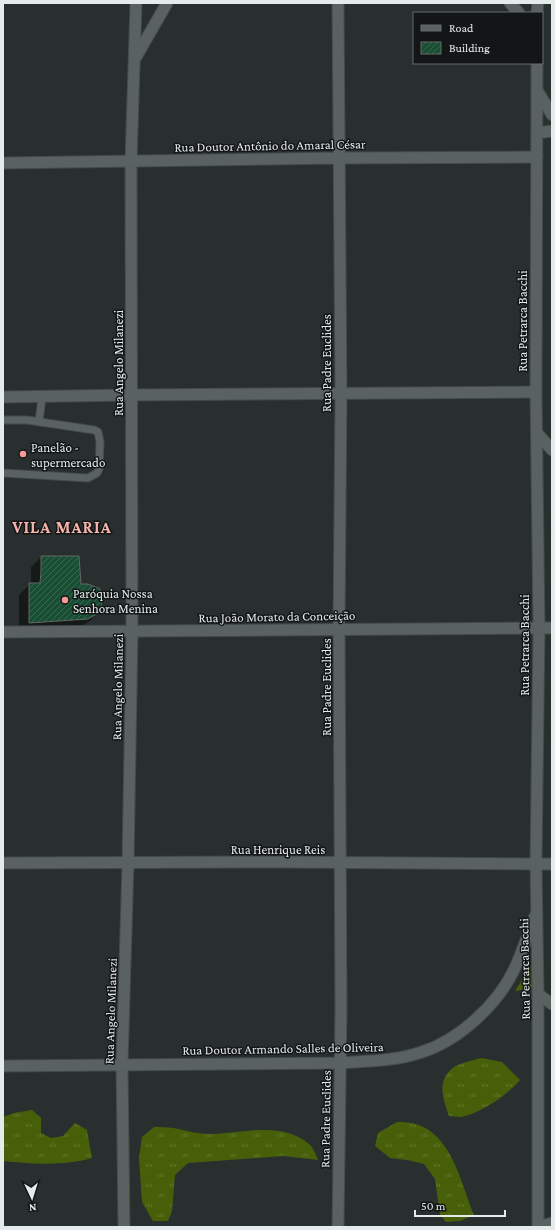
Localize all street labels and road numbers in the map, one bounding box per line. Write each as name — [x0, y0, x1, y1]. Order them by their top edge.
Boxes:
street label: Rua Doutor Antônio do Amaral César — [174, 136, 366, 155]
street label: Rua Petrarca Bacchi — [515, 270, 530, 372]
street label: Rua Angelo Milanezi — [111, 309, 126, 416]
street label: Rua Padre Euclides — [319, 314, 334, 412]
street label: Rua Petrarca Bacchi — [517, 594, 532, 696]
street label: Rua João Morato da Conceição — [198, 608, 356, 625]
street label: Rua Angelo Milanezi — [109, 633, 126, 740]
street label: Rua Padre Euclides — [319, 638, 334, 736]
street label: Rua Henrique Reis — [231, 842, 325, 857]
street label: Rua Petrarca Bacchi — [516, 918, 533, 1020]
street label: Rua Angelo Milanezi — [101, 957, 120, 1064]
street label: Rua Doutor Armando Salles de Oliveira — [182, 1039, 384, 1058]
street label: Rua Padre Euclides — [317, 1070, 334, 1168]

